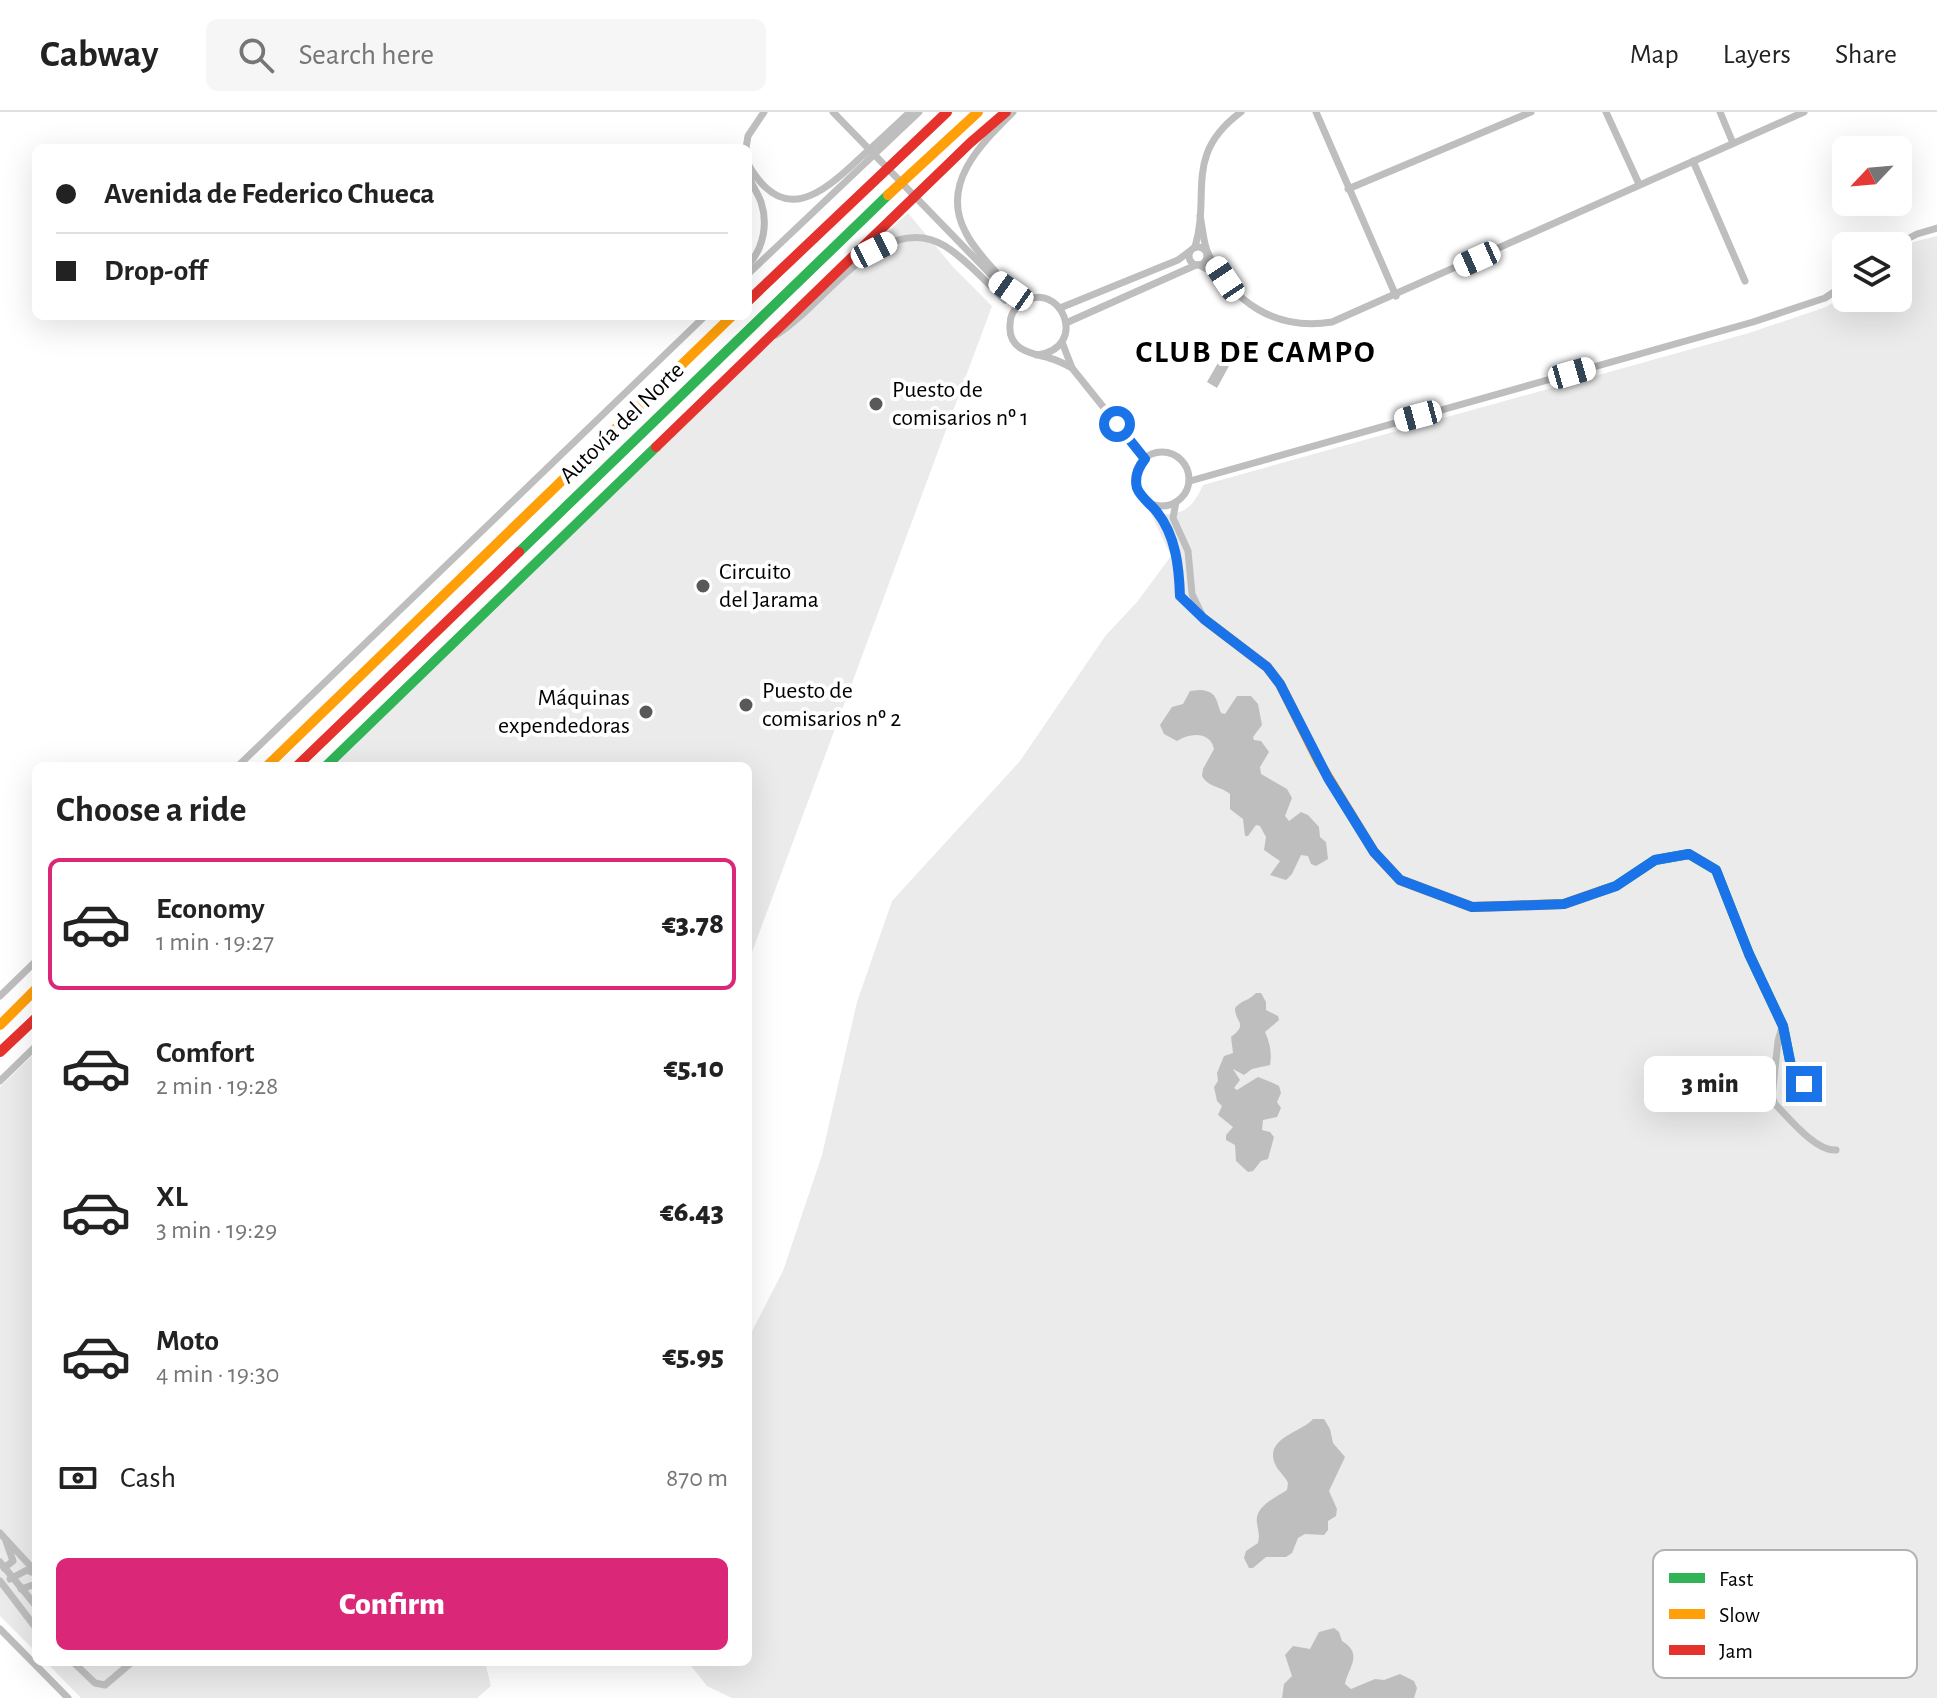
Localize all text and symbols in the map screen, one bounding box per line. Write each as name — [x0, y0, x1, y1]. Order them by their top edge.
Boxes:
search box — [206, 19, 766, 91]
icon: search — [234, 33, 278, 77]
text: Cabway — [40, 36, 158, 74]
text: Search here — [298, 40, 434, 70]
text: Map — [1630, 41, 1679, 69]
text: Layers — [1723, 41, 1791, 69]
text: Share — [1835, 41, 1897, 69]
north arrow — [1832, 136, 1912, 216]
map controls — [1832, 136, 1912, 312]
text: Avenida de Federico Chueca — [104, 179, 435, 209]
car — [847, 228, 901, 272]
button: layers — [1832, 232, 1912, 312]
car — [1450, 238, 1504, 280]
car — [1202, 252, 1248, 306]
text: Drop-off — [104, 256, 207, 286]
car — [984, 267, 1038, 315]
district label: CLUB DE CAMPO — [1135, 336, 1377, 368]
car — [1546, 355, 1598, 391]
street label: Autovía del Norte — [555, 358, 689, 488]
place label: Puesto de comisarios nº 1 — [892, 378, 1028, 430]
marker: Puesto de comisarios nº 1 — [867, 395, 885, 413]
car — [1392, 398, 1444, 434]
route start — [1099, 406, 1135, 442]
place label: Circuito del Jarama — [719, 560, 819, 612]
marker: Circuito del Jarama — [694, 577, 712, 595]
place label: Puesto de comisarios nº 2 — [762, 679, 901, 731]
place label: Máquinas expendedoras — [498, 686, 630, 738]
marker: Puesto de comisarios nº 2 — [737, 696, 755, 714]
marker: Máquinas expendedoras — [637, 703, 655, 721]
text: Choose a ride — [56, 792, 246, 828]
icon: car — [60, 888, 132, 960]
text: Economy — [156, 894, 265, 924]
text: €3.78 — [662, 909, 724, 939]
text: 1 min · 19:27 — [156, 929, 274, 955]
icon: car — [60, 1032, 132, 1104]
text: Comfort — [156, 1038, 255, 1068]
text: €5.10 — [664, 1053, 724, 1083]
callout: 3 min — [1644, 1056, 1776, 1112]
route end — [1786, 1066, 1822, 1102]
text: 3 min — [1681, 1071, 1739, 1097]
text: 2 min · 19:28 — [156, 1073, 278, 1099]
icon: car — [60, 1176, 132, 1248]
text: XL — [156, 1182, 188, 1212]
text: €6.43 — [660, 1197, 724, 1227]
text: 3 min · 19:29 — [156, 1217, 277, 1243]
icon: car — [60, 1320, 132, 1392]
text: Moto — [156, 1326, 219, 1356]
text: €5.95 — [662, 1341, 724, 1371]
text: 4 min · 19:30 — [156, 1361, 279, 1387]
icon: cash — [56, 1456, 100, 1500]
text: Cash — [120, 1463, 176, 1493]
text: 870 m — [666, 1465, 728, 1491]
legend — [1653, 1550, 1917, 1678]
button: Confirm — [56, 1558, 728, 1650]
text: Fast — [1719, 1568, 1753, 1590]
text: Slow — [1719, 1604, 1760, 1626]
text: Jam — [1719, 1640, 1753, 1662]

